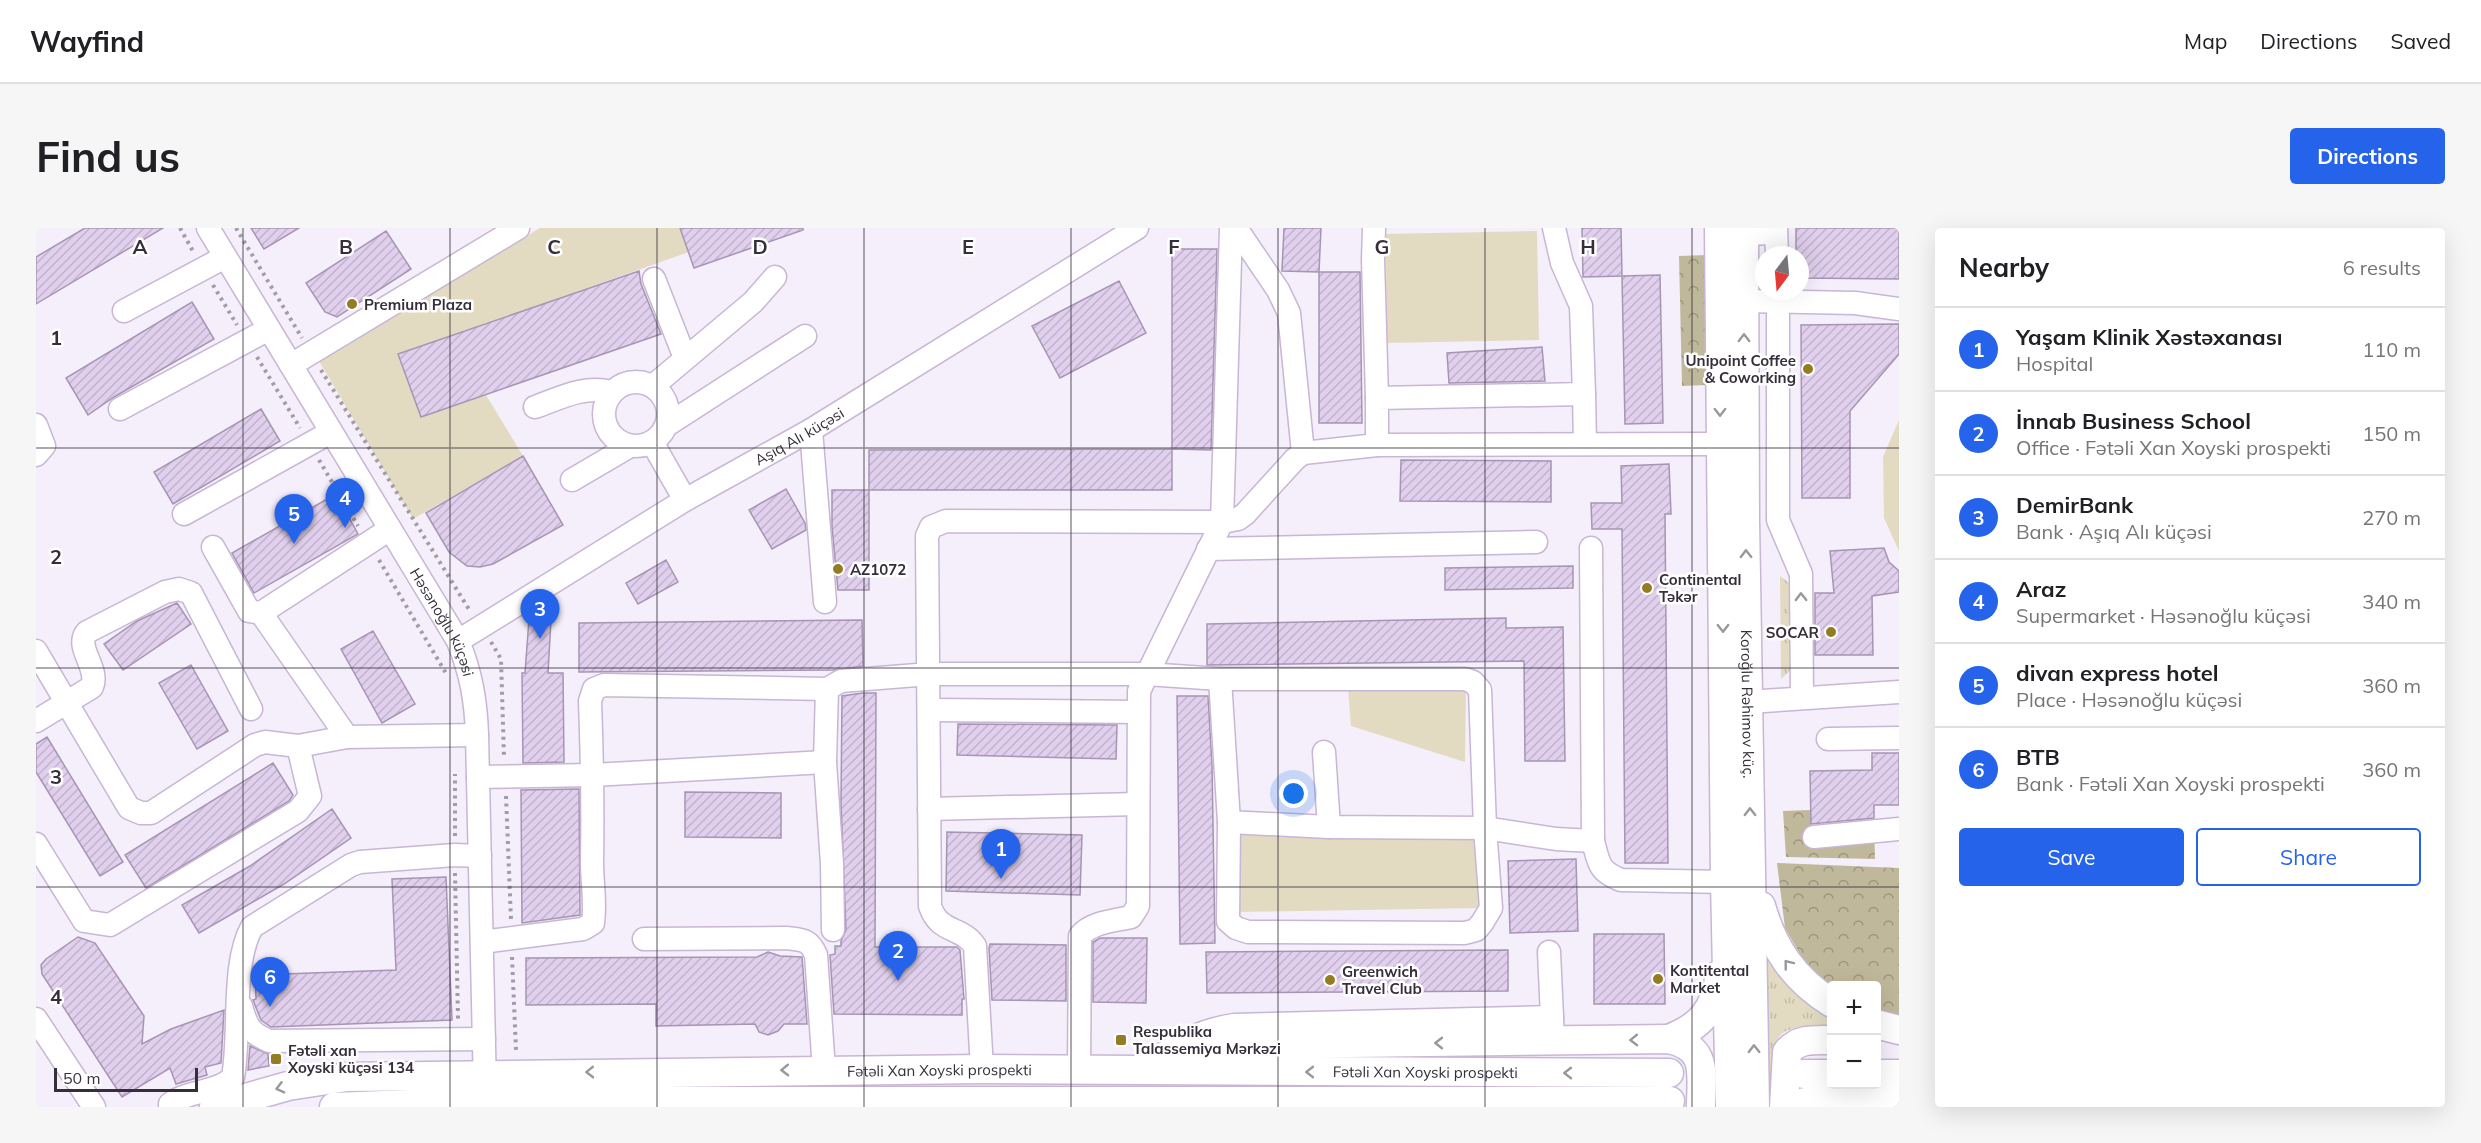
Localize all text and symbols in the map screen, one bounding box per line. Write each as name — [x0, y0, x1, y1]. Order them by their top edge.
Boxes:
text: Wayfind — [30, 24, 144, 59]
text: Map — [2184, 28, 2227, 54]
text: Directions — [2260, 28, 2357, 54]
text: Saved — [2390, 28, 2451, 54]
button: Directions — [2290, 128, 2445, 184]
text: Find us — [36, 130, 180, 183]
text: A — [133, 234, 148, 259]
text: B — [339, 234, 353, 259]
text: C — [547, 234, 561, 259]
text: D — [752, 234, 768, 259]
text: E — [962, 234, 974, 259]
text: F — [1168, 234, 1180, 259]
text: G — [1375, 234, 1389, 259]
text: H — [1580, 234, 1596, 259]
north arrow — [1755, 246, 1809, 300]
text: Nearby — [1959, 251, 2049, 284]
text: 6 results — [2343, 255, 2421, 280]
place label: Premium Plaza — [364, 295, 472, 314]
marker: Premium Plaza — [345, 297, 359, 311]
text: Yaşam Klinik Xəstəxanası — [2016, 323, 2282, 351]
text: 1 — [50, 325, 62, 350]
one-way arrow — [1738, 333, 1750, 342]
text: 1 — [1973, 337, 1985, 362]
text: 110 m — [2362, 337, 2421, 362]
place label: Unipoint Coffee & Coworking — [1686, 351, 1796, 387]
text: Hospital — [2016, 351, 2093, 376]
marker: Unipoint Coffee & Coworking — [1801, 362, 1815, 376]
street label: Aşıq Alı küçəsi — [751, 403, 847, 469]
text: İnnab Business School — [2016, 407, 2251, 435]
one-way arrow — [1714, 408, 1726, 417]
text: 2 — [1973, 421, 1985, 446]
text: 150 m — [2362, 421, 2421, 446]
text: Office · Fətəli Xan Xoyski prospekti — [2016, 435, 2331, 460]
pin: 4 — [326, 478, 364, 528]
text: DemirBank — [2016, 491, 2133, 519]
pin: 5 — [274, 494, 314, 544]
text: 3 — [1973, 505, 1985, 530]
text: 270 m — [2362, 505, 2421, 530]
text: Bank · Aşıq Alı küçəsi — [2016, 519, 2212, 544]
text: 2 — [50, 544, 62, 569]
one-way arrow — [1740, 549, 1752, 558]
place label: AZ1072 — [850, 560, 906, 579]
marker: AZ1072 — [831, 562, 845, 576]
street label: Həsənoğlu küçəsi — [406, 564, 479, 678]
place label: Continental Təkər — [1659, 570, 1742, 606]
text: Araz — [2016, 575, 2066, 603]
marker: Continental Təkər — [1640, 581, 1654, 595]
text: 4 — [1973, 589, 1985, 614]
text: 340 m — [2362, 589, 2421, 614]
pin: 3 — [520, 590, 560, 639]
one-way arrow — [1795, 592, 1807, 601]
text: Supermarket · Həsənoğlu küçəsi — [2016, 603, 2311, 628]
place label: SOCAR — [1766, 623, 1819, 642]
one-way arrow — [1717, 624, 1729, 633]
marker: SOCAR — [1824, 625, 1838, 639]
street label: Koroğlu Rəhimov küç. — [1737, 629, 1759, 778]
text: divan express hotel — [2016, 659, 2219, 687]
text: 5 — [1973, 673, 1985, 698]
text: 360 m — [2362, 673, 2421, 698]
text: Place · Həsənoğlu küçəsi — [2016, 687, 2242, 712]
text: BTB — [2016, 743, 2060, 771]
text: 6 — [1973, 757, 1985, 782]
text: 360 m — [2362, 757, 2421, 782]
text: 3 — [50, 764, 62, 789]
text: Bank · Fətəli Xan Xoyski prospekti — [2016, 771, 2325, 796]
your location — [1279, 779, 1308, 808]
one-way arrow — [1744, 807, 1757, 816]
button: Save — [1959, 828, 2184, 886]
button: Share — [2196, 828, 2421, 886]
pin: 1 — [982, 830, 1020, 879]
pin: 2 — [878, 932, 918, 981]
pin: 6 — [250, 958, 290, 1007]
one-way arrow — [1784, 960, 1795, 971]
place label: Kontitental Market — [1670, 961, 1749, 997]
place label: Greenwich Travel Club — [1342, 962, 1422, 998]
marker: Kontitental Market — [1651, 972, 1665, 986]
marker: Greenwich Travel Club — [1323, 973, 1337, 987]
map controls — [1827, 981, 1881, 1089]
button: + — [1827, 981, 1881, 1035]
text: 4 — [50, 984, 62, 1009]
place label: Respublika Talassemiya Mərkəzi — [1133, 1022, 1281, 1058]
marker: Respublika Talassemiya Mərkəzi — [1114, 1033, 1128, 1047]
one-way arrow — [1630, 1034, 1639, 1046]
button: − — [1827, 1035, 1881, 1089]
one-way arrow — [1435, 1036, 1444, 1049]
place label: Fətəli xan Xoyski küçəsi 134 — [287, 1041, 414, 1077]
one-way arrow — [1748, 1044, 1760, 1053]
marker: Fətəli xan Xoyski küçəsi 134 — [269, 1052, 283, 1066]
street label: Fətəli Xan Xoyski prospekti — [847, 1059, 1032, 1080]
street label: Fətəli Xan Xoyski prospekti — [1333, 1062, 1518, 1082]
one-way arrow — [780, 1064, 789, 1076]
scale bar — [54, 1065, 198, 1092]
one-way arrow — [585, 1066, 594, 1078]
one-way arrow — [1306, 1066, 1315, 1078]
one-way arrow — [1564, 1067, 1573, 1079]
text: 50 m — [63, 1068, 100, 1088]
one-way arrow — [275, 1081, 286, 1093]

